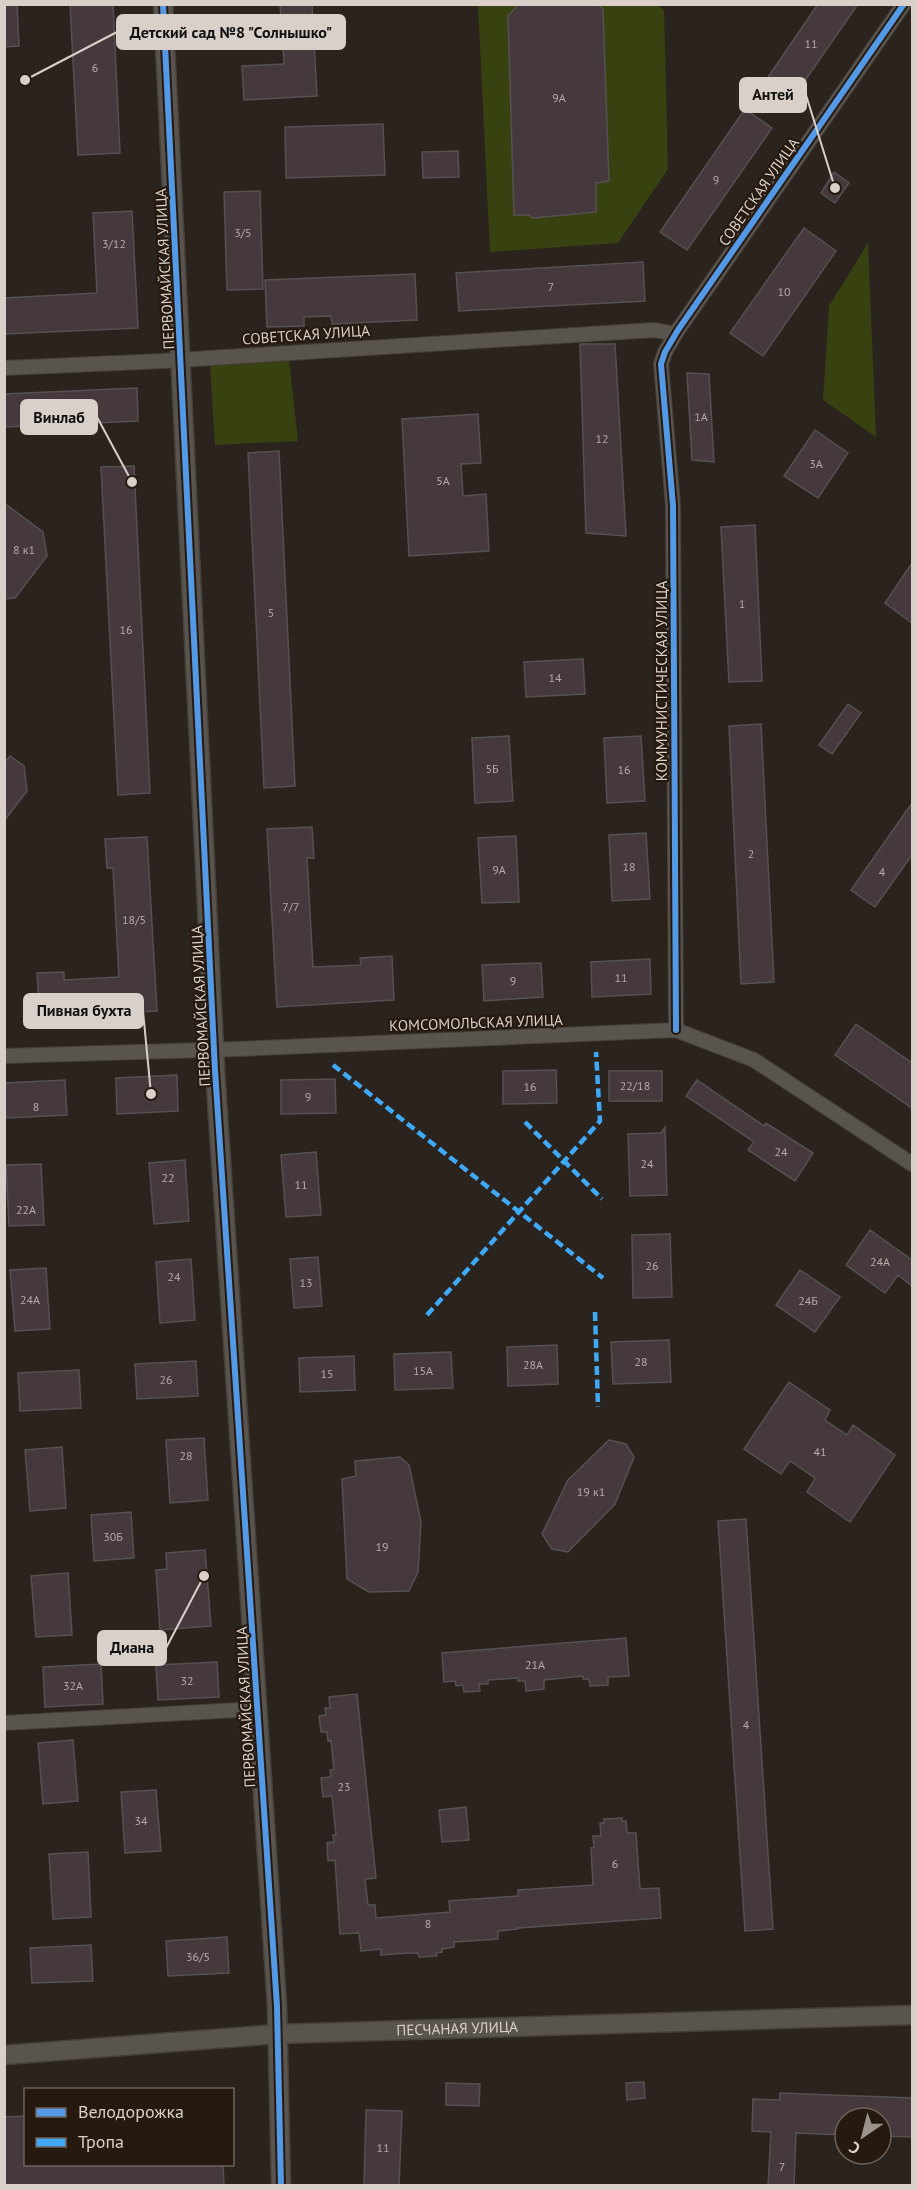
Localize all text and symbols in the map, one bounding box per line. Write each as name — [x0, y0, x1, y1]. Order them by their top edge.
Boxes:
callout: Детский сад №8 "Солнышко" — [117, 15, 345, 49]
text: Детский сад №8 "Солнышко" — [130, 22, 332, 42]
house number: 11 — [804, 36, 818, 51]
house number: 6 — [92, 60, 98, 75]
callout: Антей — [740, 78, 806, 112]
text: Антей — [752, 84, 794, 104]
house number: 9А — [552, 90, 566, 105]
street label: СОВЕТСКАЯ УЛИЦА — [714, 134, 803, 250]
house number: 9 — [713, 172, 719, 187]
street label: ПЕРВОМАЙСКАЯ УЛИЦА — [151, 188, 178, 350]
house number: 3/5 — [234, 225, 252, 240]
house number: 3/12 — [102, 236, 126, 251]
house number: 7 — [548, 279, 554, 294]
house number: 10 — [777, 284, 791, 299]
street label: СОВЕТСКАЯ УЛИЦА — [241, 321, 371, 348]
callout: Винлаб — [21, 400, 97, 434]
text: Винлаб — [33, 407, 85, 427]
house number: 1А — [694, 409, 708, 424]
house number: 12 — [595, 431, 609, 446]
house number: 3А — [809, 456, 823, 471]
house number: 5А — [436, 473, 450, 488]
house number: 8 к1 — [13, 542, 35, 557]
street label: КОММУНИСТИЧЕСКАЯ УЛИЦА — [652, 580, 671, 781]
house number: 1 — [739, 596, 745, 611]
house number: 5 — [268, 605, 274, 620]
house number: 16 — [119, 622, 133, 637]
house number: 14 — [548, 670, 562, 685]
house number: 5Б — [485, 761, 499, 776]
house number: 16 — [617, 762, 631, 777]
house number: 2 — [748, 846, 754, 861]
house number: 18 — [622, 859, 636, 874]
house number: 9А — [492, 862, 506, 877]
house number: 4 — [879, 864, 886, 879]
house number: 7/7 — [282, 899, 300, 914]
house number: 18/5 — [122, 912, 146, 927]
street label: ПЕРВОМАЙСКАЯ УЛИЦА — [187, 925, 214, 1087]
house number: 11 — [614, 970, 628, 985]
house number: 9 — [510, 973, 516, 988]
callout: Пивная бухта — [24, 994, 143, 1028]
text: Пивная бухта — [37, 1000, 131, 1020]
street label: КОМСОМОЛЬСКАЯ УЛИЦА — [389, 1010, 563, 1035]
house number: 22/18 — [620, 1078, 650, 1093]
house number: 16 — [523, 1079, 537, 1094]
house number: 9 — [305, 1089, 311, 1104]
house number: 8 — [33, 1099, 39, 1114]
house number: 24 — [774, 1144, 788, 1159]
house number: 24 — [640, 1156, 654, 1171]
house number: 22 — [161, 1170, 175, 1185]
house number: 11 — [294, 1177, 308, 1192]
house number: 22А — [16, 1202, 36, 1217]
house number: 24А — [870, 1254, 890, 1269]
house number: 26 — [645, 1258, 659, 1273]
house number: 24 — [167, 1269, 181, 1284]
house number: 13 — [299, 1275, 313, 1290]
house number: 24А — [20, 1292, 40, 1307]
house number: 24Б — [798, 1293, 818, 1308]
house number: 28 — [634, 1354, 648, 1369]
house number: 28А — [523, 1357, 543, 1372]
house number: 15А — [413, 1363, 433, 1378]
house number: 15 — [320, 1366, 334, 1381]
house number: 26 — [159, 1372, 173, 1387]
house number: 41 — [813, 1444, 827, 1459]
house number: 28 — [179, 1448, 193, 1463]
house number: 19 к1 — [577, 1484, 605, 1499]
house number: 30Б — [103, 1529, 123, 1544]
house number: 19 — [375, 1539, 389, 1554]
street label: ПЕРВОМАЙСКАЯ УЛИЦА — [232, 1626, 259, 1788]
callout: Диана — [98, 1631, 166, 1665]
text: Диана — [110, 1637, 154, 1657]
house number: 21А — [525, 1657, 545, 1672]
house number: 32 — [180, 1673, 194, 1688]
house number: 32А — [63, 1678, 83, 1693]
house number: 4 — [743, 1717, 750, 1732]
house number: 23 — [337, 1779, 351, 1794]
house number: 34 — [134, 1813, 148, 1828]
house number: 6 — [612, 1856, 618, 1871]
house number: 8 — [425, 1916, 431, 1931]
house number: 36/5 — [186, 1949, 210, 1964]
street label: ПЕСЧАНАЯ УЛИЦА — [396, 2017, 518, 2039]
legend — [24, 2088, 234, 2166]
text: Велодорожка — [78, 2100, 184, 2123]
north arrow — [833, 2106, 893, 2166]
text: Тропа — [78, 2130, 124, 2153]
text: С — [845, 2138, 864, 2159]
house number: 11 — [376, 2140, 390, 2155]
house number: 7 — [779, 2159, 785, 2174]

